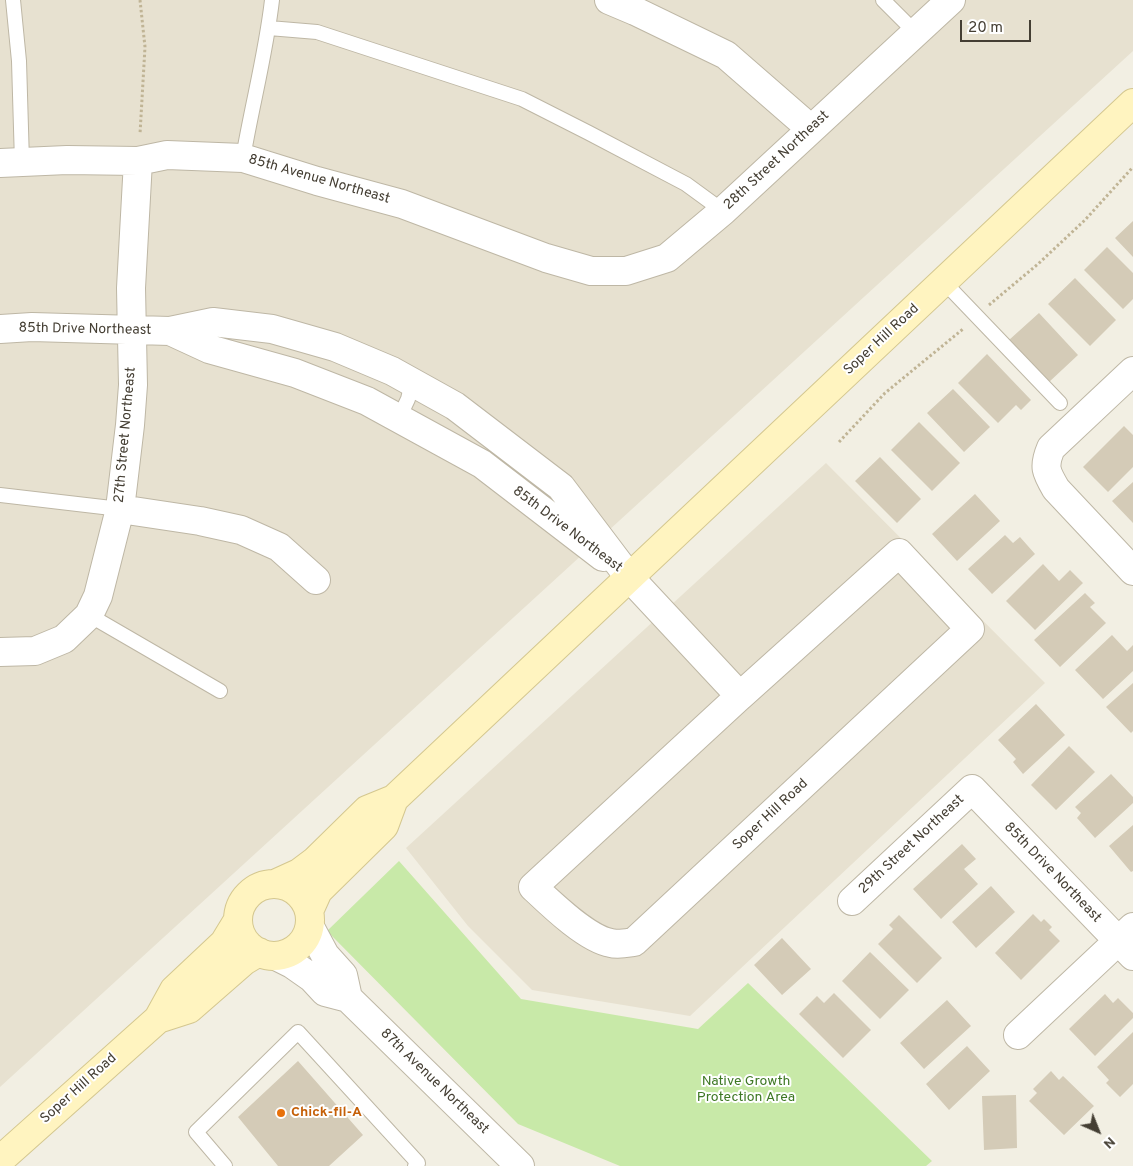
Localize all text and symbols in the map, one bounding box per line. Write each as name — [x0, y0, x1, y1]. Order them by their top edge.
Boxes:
scale bar — [963, 10, 1034, 42]
text: 20 m — [968, 19, 1003, 38]
street label: 28th Street Northeast — [721, 108, 833, 214]
street label: 85th Avenue Northeast — [246, 152, 392, 208]
street label: Soper Hill Road — [841, 301, 923, 379]
street label: 85th Drive Northeast — [18, 320, 152, 340]
street label: 27th Street Northeast — [112, 366, 140, 504]
street label: 85th Drive Northeast — [509, 483, 625, 577]
street label: Soper Hill Road — [730, 776, 812, 854]
street label: 29th Street Northeast — [856, 792, 968, 898]
street label: 85th Drive Northeast — [1000, 819, 1104, 927]
street label: 87th Avenue Northeast — [376, 1026, 492, 1138]
street label: Soper Hill Road — [37, 1050, 121, 1128]
park label: Native Growth Protection Area — [697, 1074, 795, 1106]
place label: Chick-fil-A — [291, 1105, 362, 1121]
north arrow — [1073, 1106, 1123, 1156]
marker: Chick-fil-A — [275, 1107, 287, 1119]
text: N — [1099, 1133, 1118, 1152]

